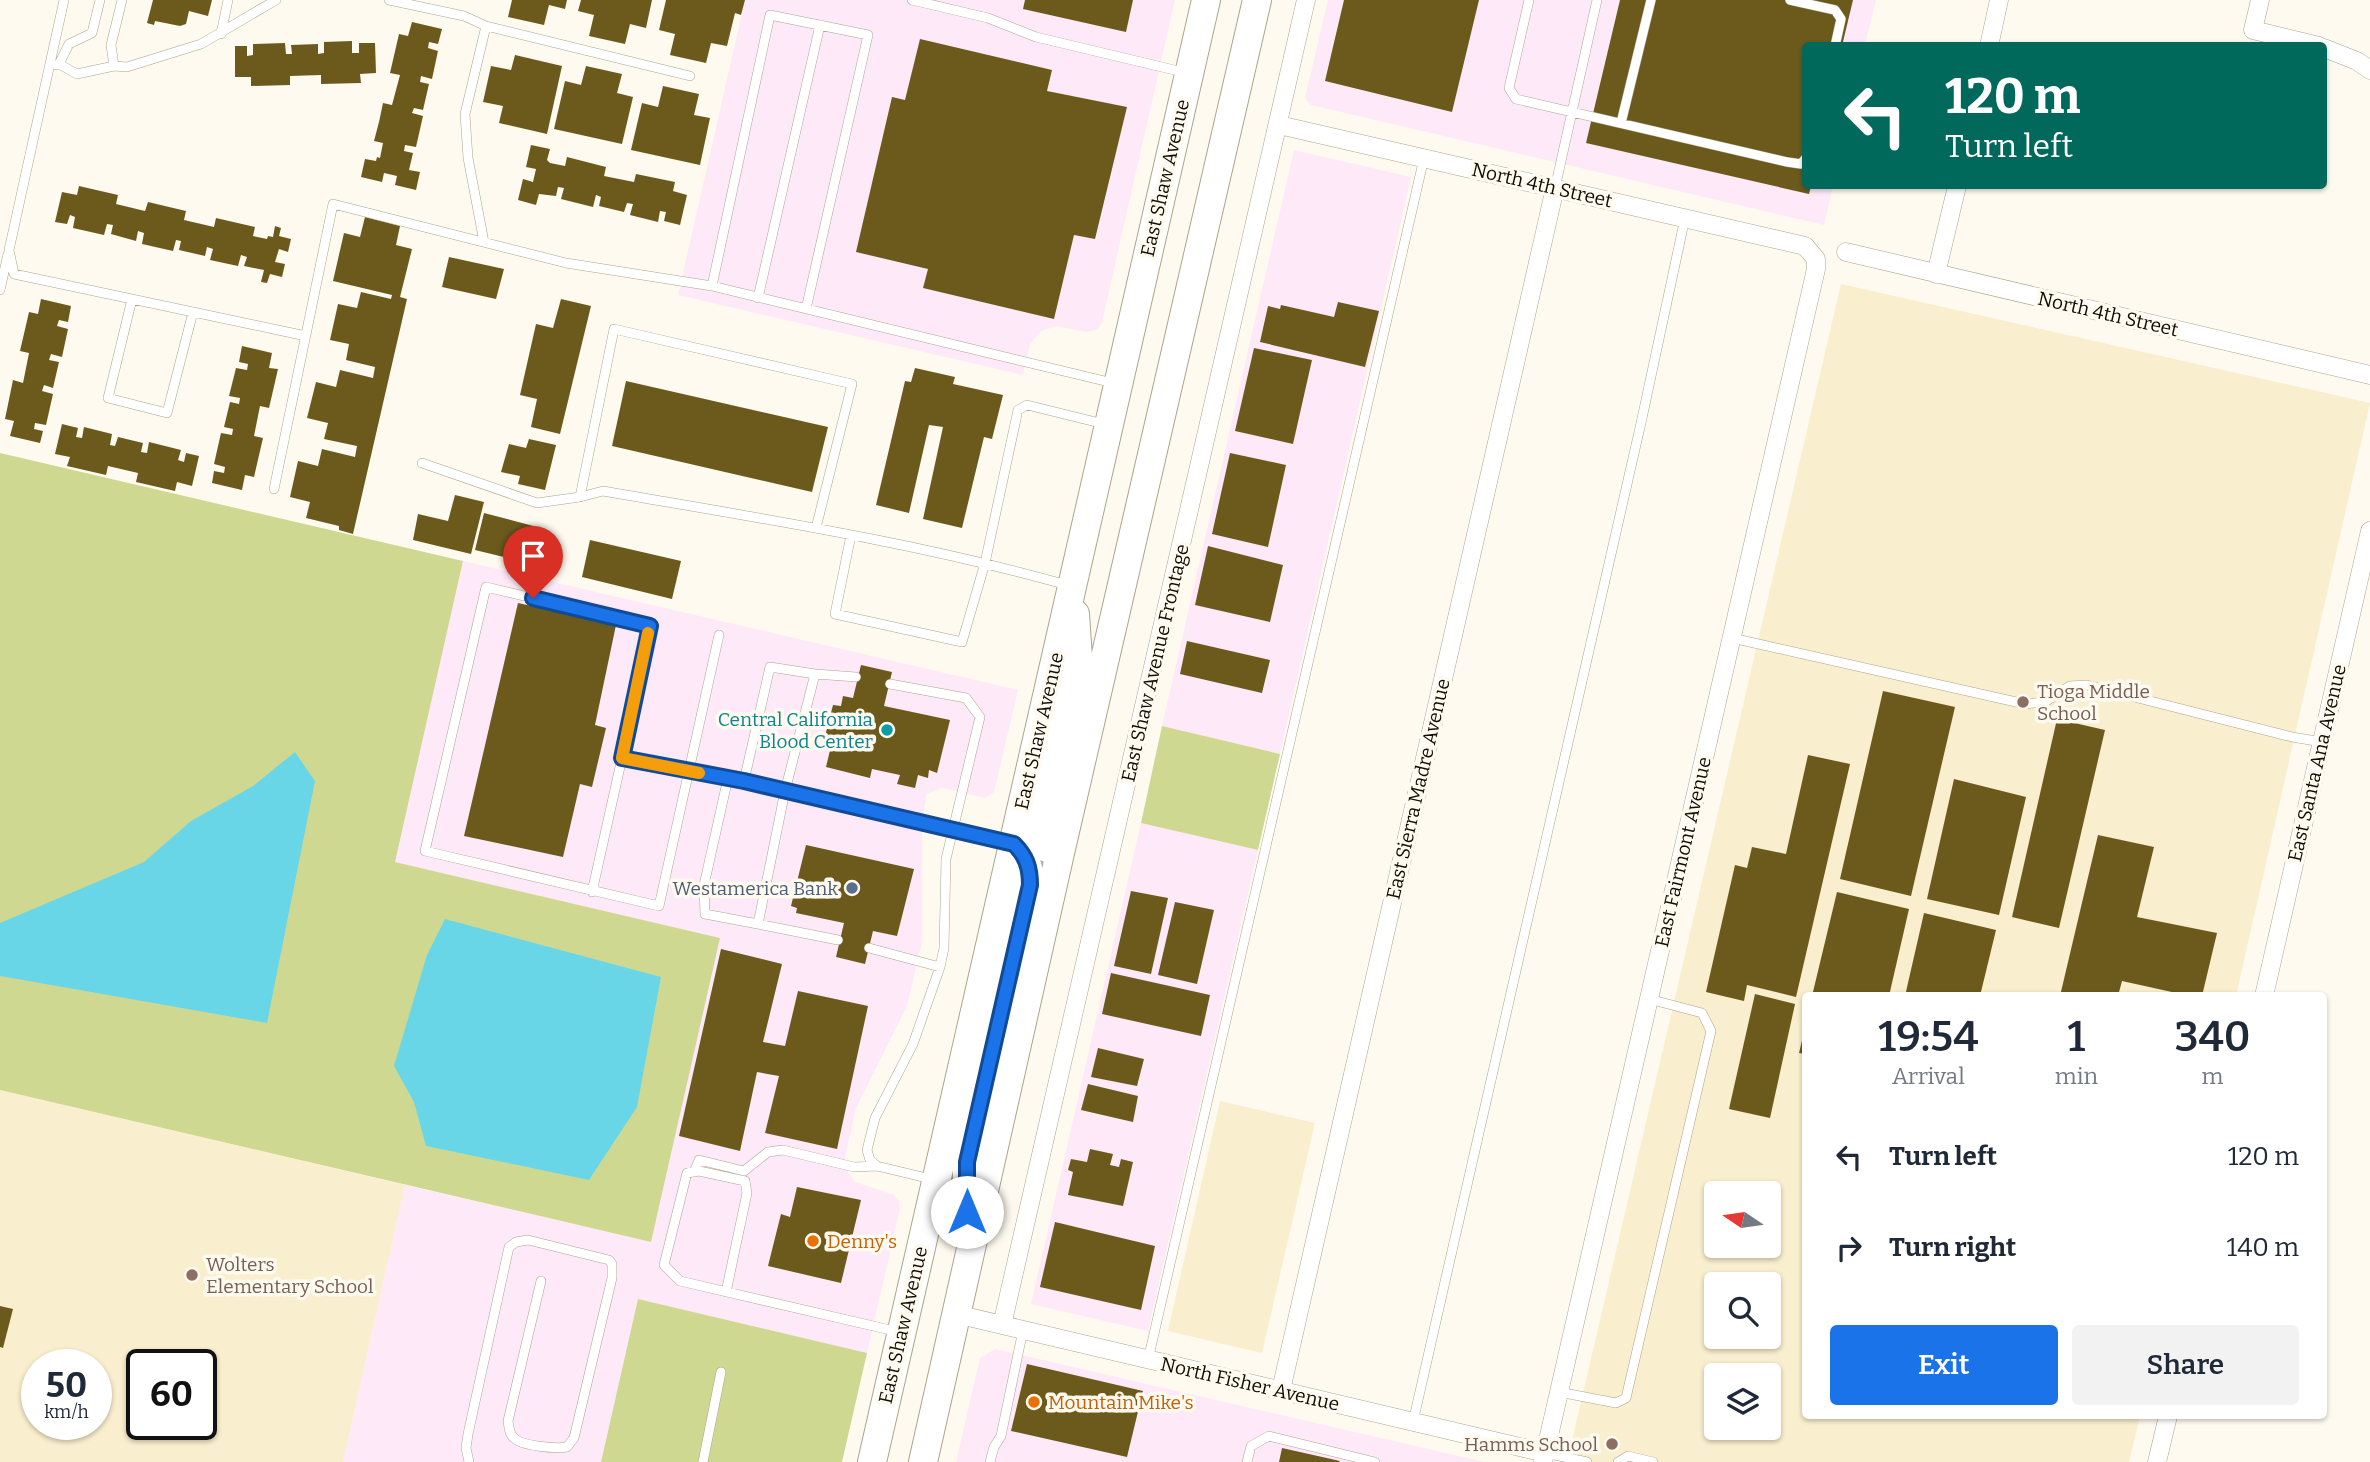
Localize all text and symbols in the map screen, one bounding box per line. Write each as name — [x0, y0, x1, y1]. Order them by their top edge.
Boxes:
text: 120 m — [1945, 67, 2080, 126]
icon: left — [1830, 70, 1921, 161]
street label: East Shaw Avenue — [1136, 97, 1194, 259]
text: Turn left — [1945, 127, 2073, 165]
street label: North 4th Street — [1470, 158, 1615, 212]
street label: North 4th Street — [2036, 287, 2181, 341]
pin — [503, 526, 563, 598]
icon: arrive — [514, 537, 552, 575]
street label: East Shaw Avenue Frontage — [1116, 542, 1194, 784]
street label: East Shaw Avenue — [1010, 650, 1068, 812]
street label: East Santa Ana Avenue — [2283, 662, 2351, 864]
street label: East Sierra Madre Avenue — [1381, 676, 1455, 902]
place label: Tioga Middle School — [2037, 680, 2150, 725]
marker: Tioga Middle School — [2015, 694, 2031, 710]
place label: Central California Blood Center — [718, 708, 874, 753]
marker: Central California Blood Center — [879, 722, 895, 738]
street label: East Fairmont Avenue — [1650, 755, 1716, 949]
place label: Westamerica Bank — [672, 877, 838, 900]
marker: Westamerica Bank — [844, 880, 860, 896]
text: 19:54 — [1878, 1012, 1978, 1062]
text: 1 — [2068, 1012, 2085, 1062]
text: 340 — [2174, 1012, 2251, 1062]
text: Arrival — [1892, 1062, 1965, 1090]
text: min — [2055, 1062, 2098, 1090]
text: m — [2202, 1062, 2224, 1090]
icon: left — [1830, 1138, 1868, 1176]
text: Turn left — [1889, 1141, 1997, 1172]
text: 120 m — [2228, 1141, 2299, 1172]
position arrow — [930, 1175, 1004, 1249]
north arrow — [1704, 1181, 1782, 1258]
map controls — [1704, 1181, 1781, 1440]
icon: right — [1830, 1229, 1868, 1267]
place label: Denny's — [827, 1230, 897, 1253]
text: Turn right — [1889, 1232, 2016, 1263]
text: 140 m — [2227, 1232, 2299, 1263]
marker: Denny's — [805, 1233, 821, 1249]
street label: East Shaw Avenue — [874, 1244, 932, 1406]
place label: Wolters Elementary School — [206, 1253, 373, 1298]
marker: Wolters Elementary School — [184, 1267, 200, 1283]
button: search — [1704, 1272, 1781, 1349]
button: Exit — [1830, 1325, 2058, 1405]
button: Share — [2072, 1325, 2299, 1405]
speed limit sign: 60 — [126, 1349, 217, 1440]
street label: North Fisher Avenue — [1158, 1352, 1342, 1416]
button: layers — [1704, 1363, 1781, 1440]
text: 50 — [46, 1364, 87, 1406]
place label: Mountain Mike's — [1048, 1391, 1194, 1414]
marker: Mountain Mike's — [1026, 1394, 1042, 1410]
text: km/h — [44, 1401, 89, 1423]
place label: Hamms School — [1464, 1433, 1598, 1456]
marker: Hamms School — [1604, 1436, 1620, 1452]

